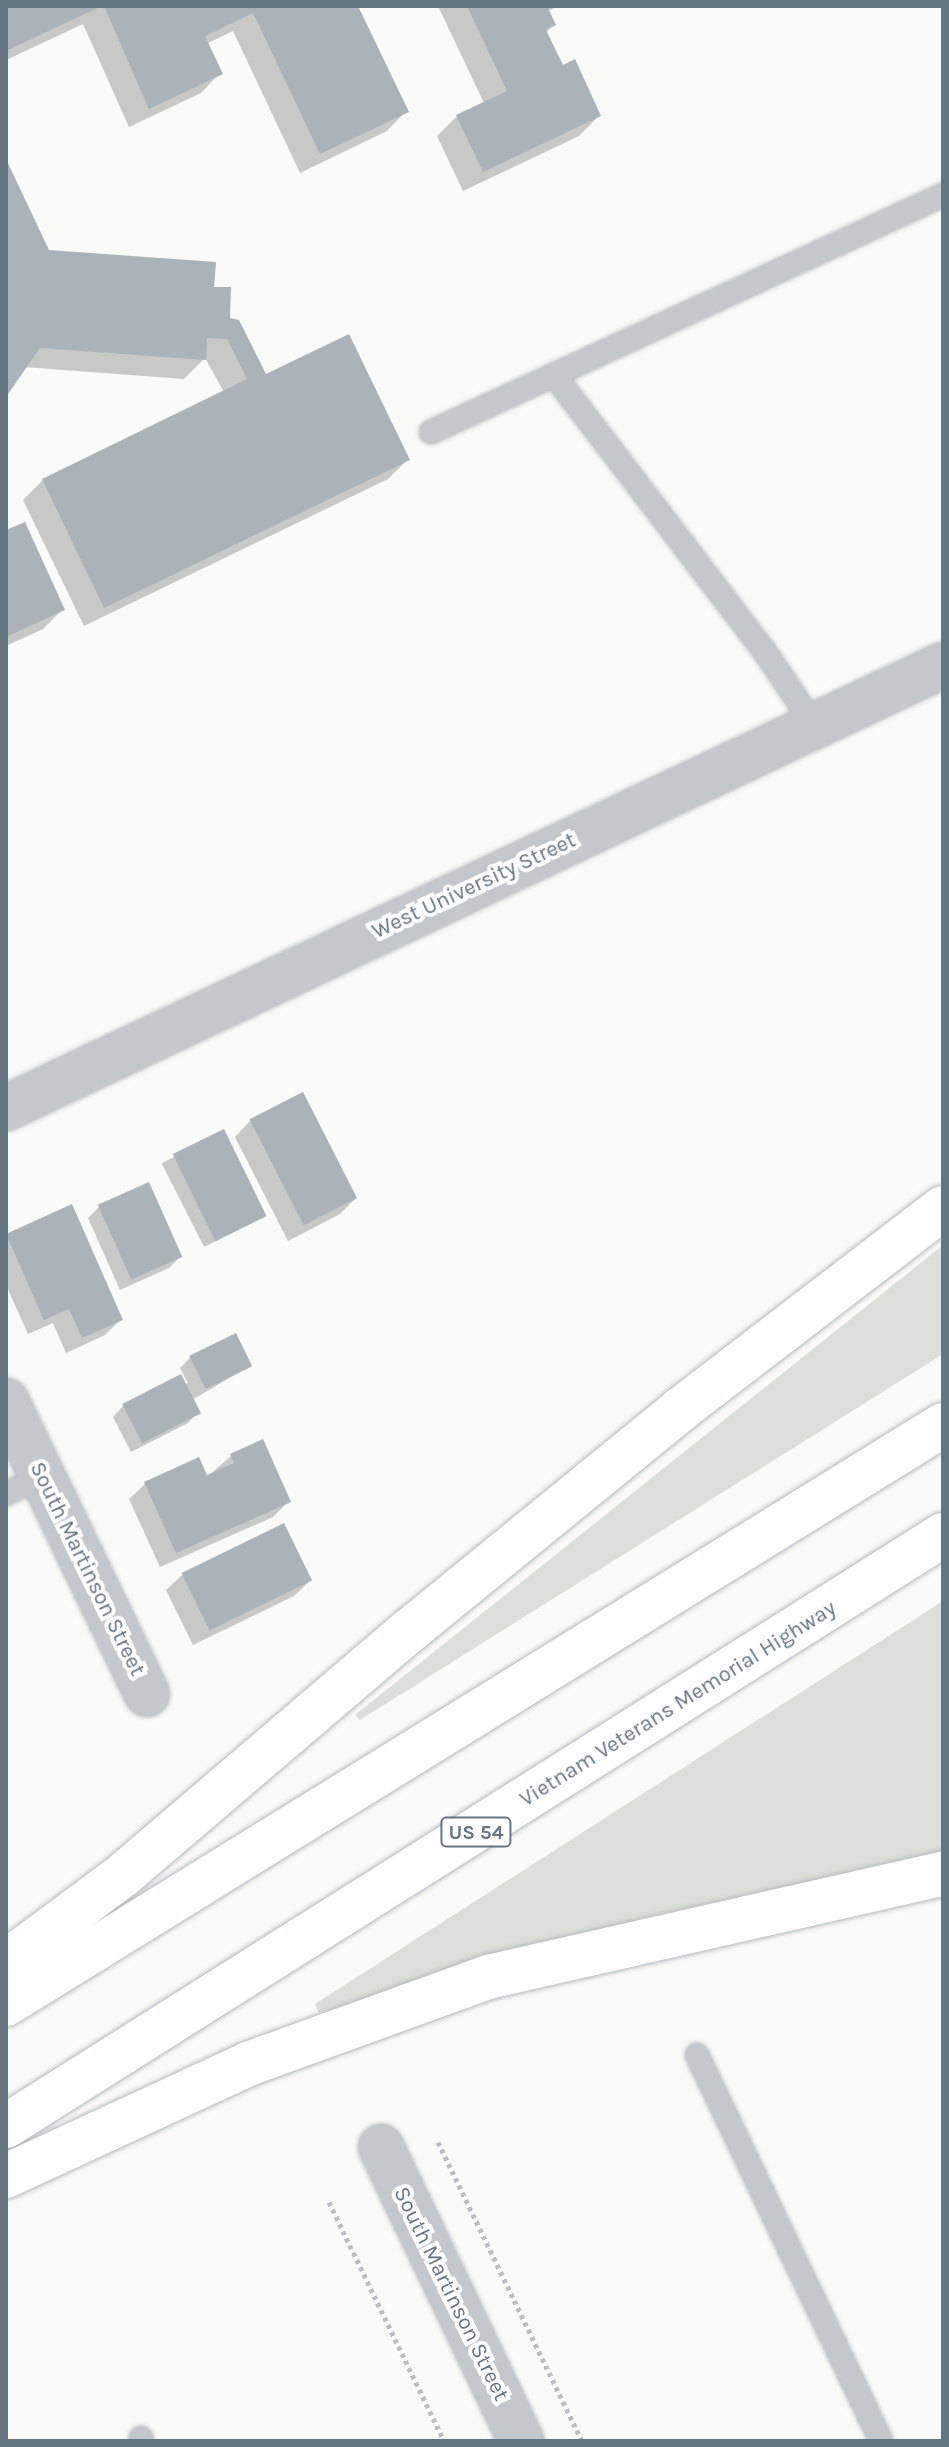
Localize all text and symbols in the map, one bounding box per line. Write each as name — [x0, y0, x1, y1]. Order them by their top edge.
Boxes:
street label: West University Street — [368, 827, 580, 945]
street label: South Martinson Street — [24, 1458, 150, 1680]
street label: Vietnam Veterans Memorial Highway — [515, 1595, 841, 1813]
road number: US 54 — [440, 1816, 512, 1848]
street label: South Martinson Street — [388, 2183, 514, 2405]

